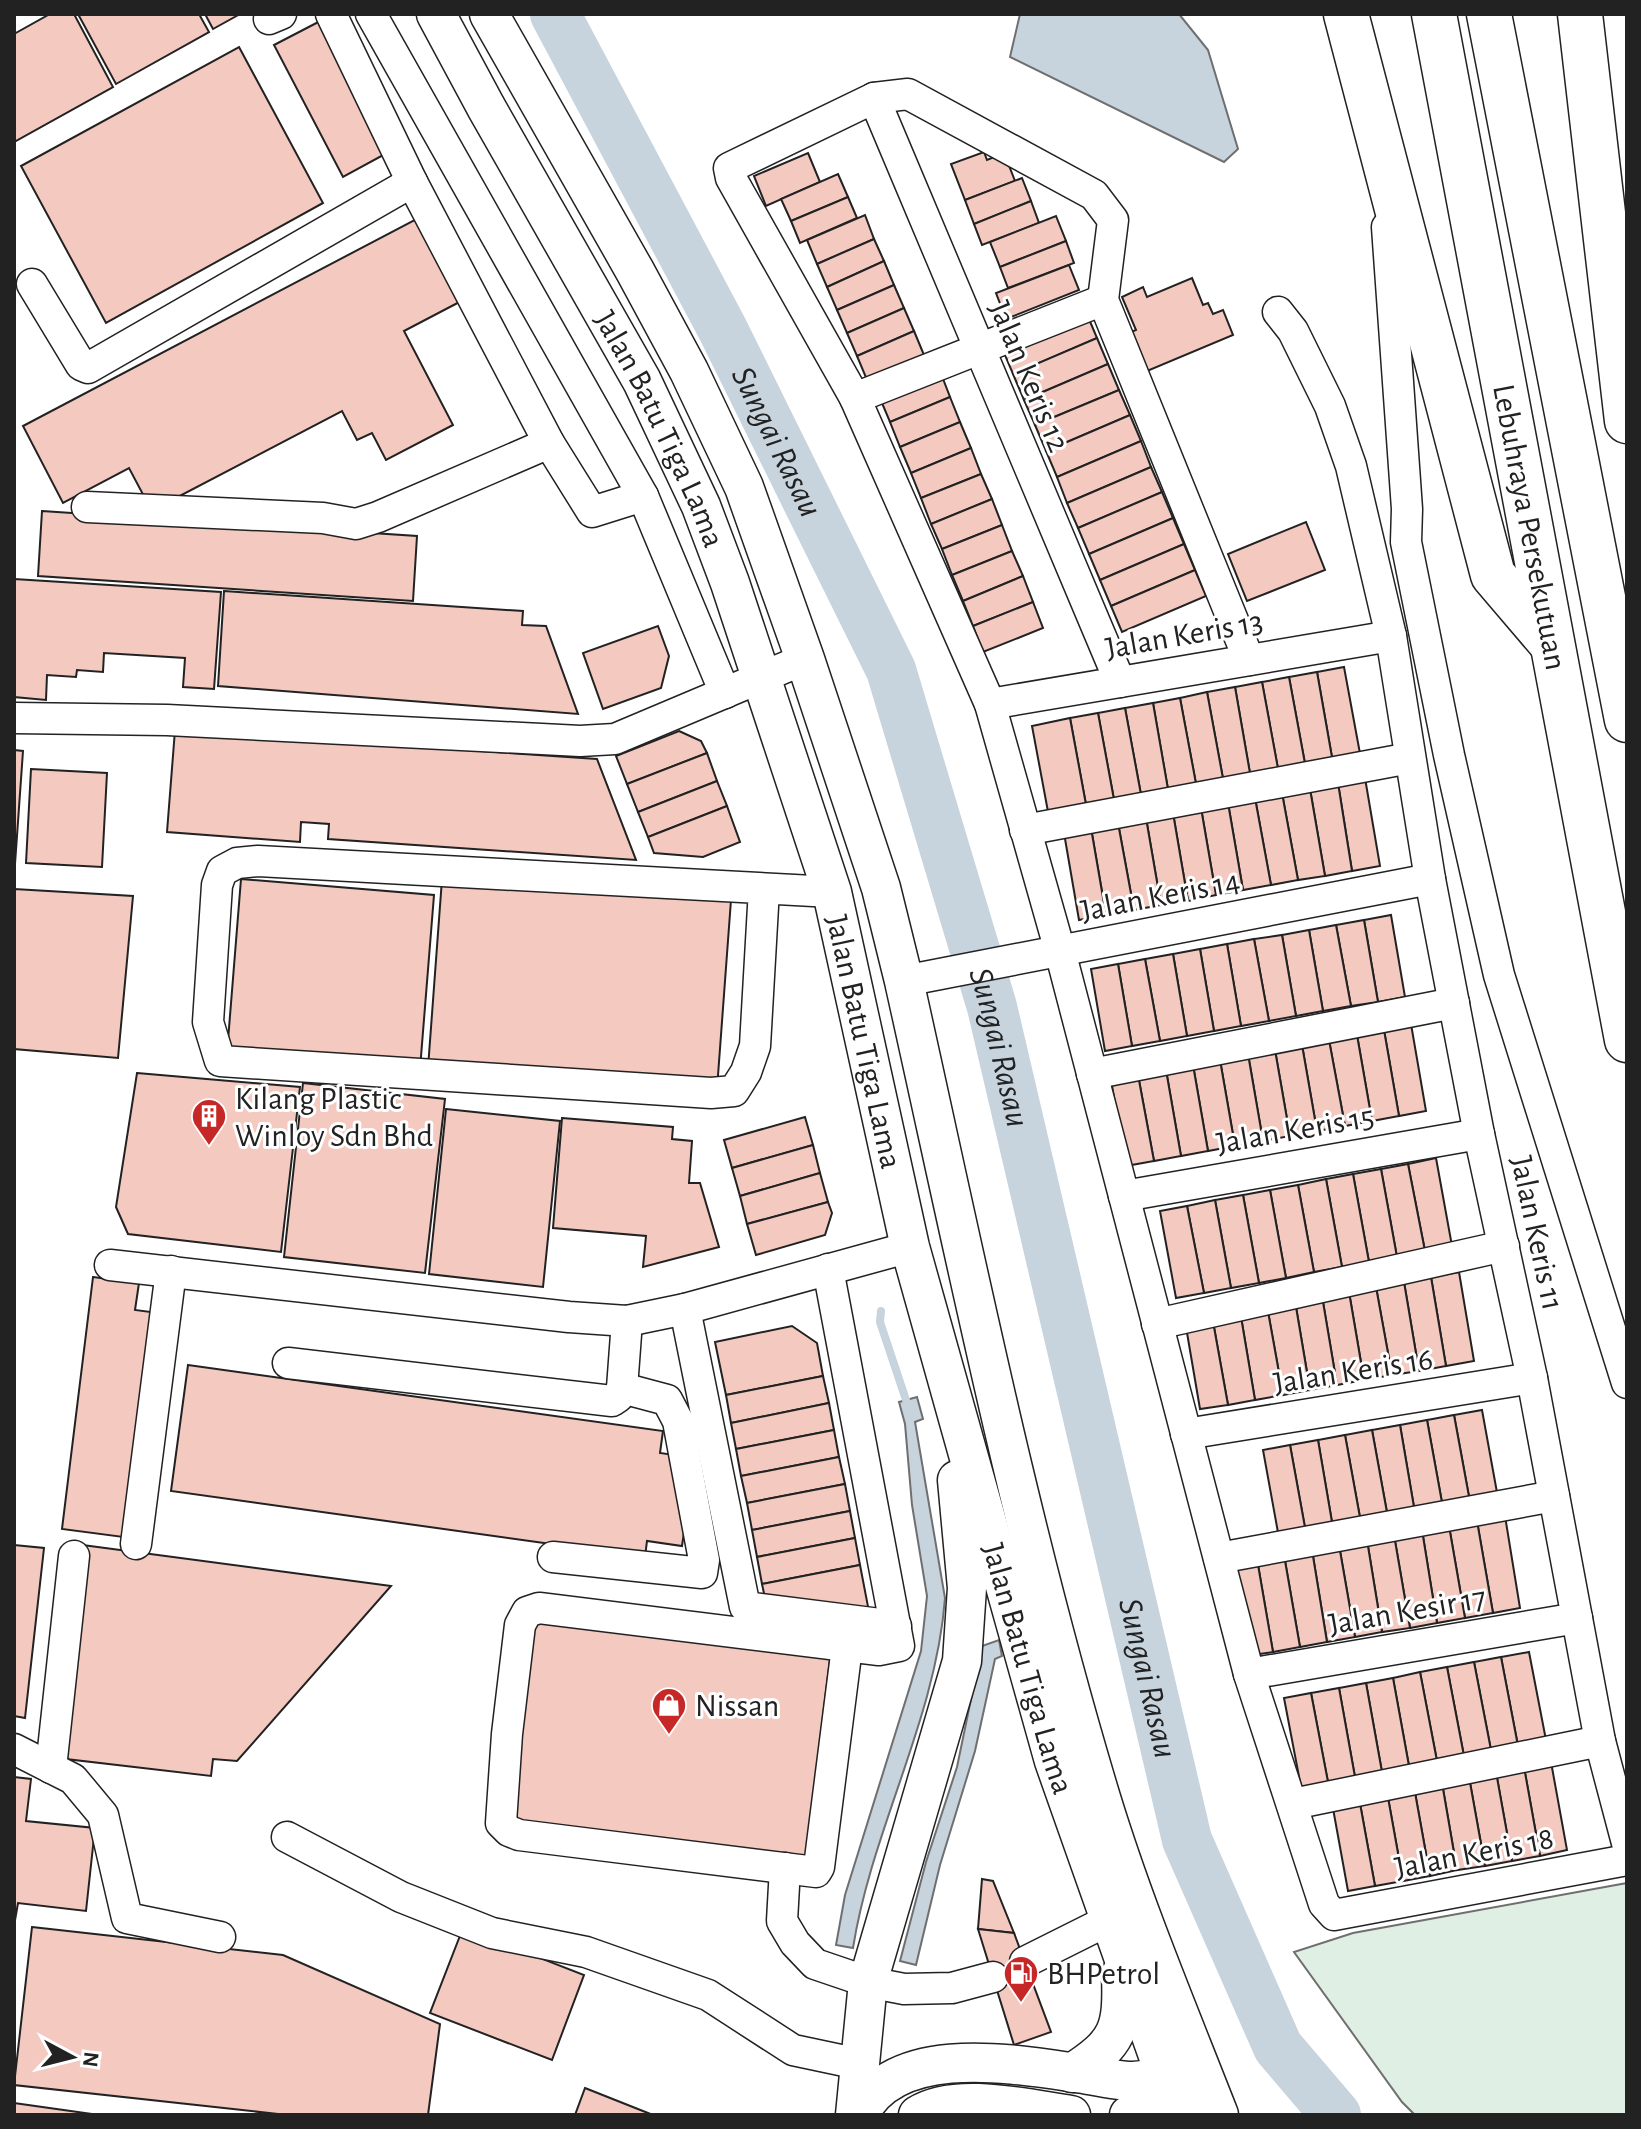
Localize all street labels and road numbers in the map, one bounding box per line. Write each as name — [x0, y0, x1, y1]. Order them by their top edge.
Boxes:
street label: Jalan Keris 12 — [983, 296, 1075, 457]
street label: Jalan Batu Tiga Lama — [588, 305, 730, 552]
street label: Lebuhraya Persekutuan — [1487, 382, 1572, 673]
street label: Jalan Keris 13 — [1103, 605, 1265, 665]
street label: Jalan Keris 14 — [1078, 865, 1242, 927]
street label: Jalan Batu Tiga Lama — [820, 912, 907, 1172]
street label: Jalan Keris 15 — [1214, 1100, 1376, 1160]
street label: Jalan Keris 11 — [1505, 1153, 1569, 1313]
street label: Jalan Keris 16 — [1271, 1343, 1435, 1399]
street label: Jalan Batu Tiga Lama — [977, 1540, 1079, 1798]
street label: Jalan Kesir 17 — [1326, 1581, 1488, 1641]
street label: Jalan Keris 18 — [1392, 1822, 1556, 1884]

